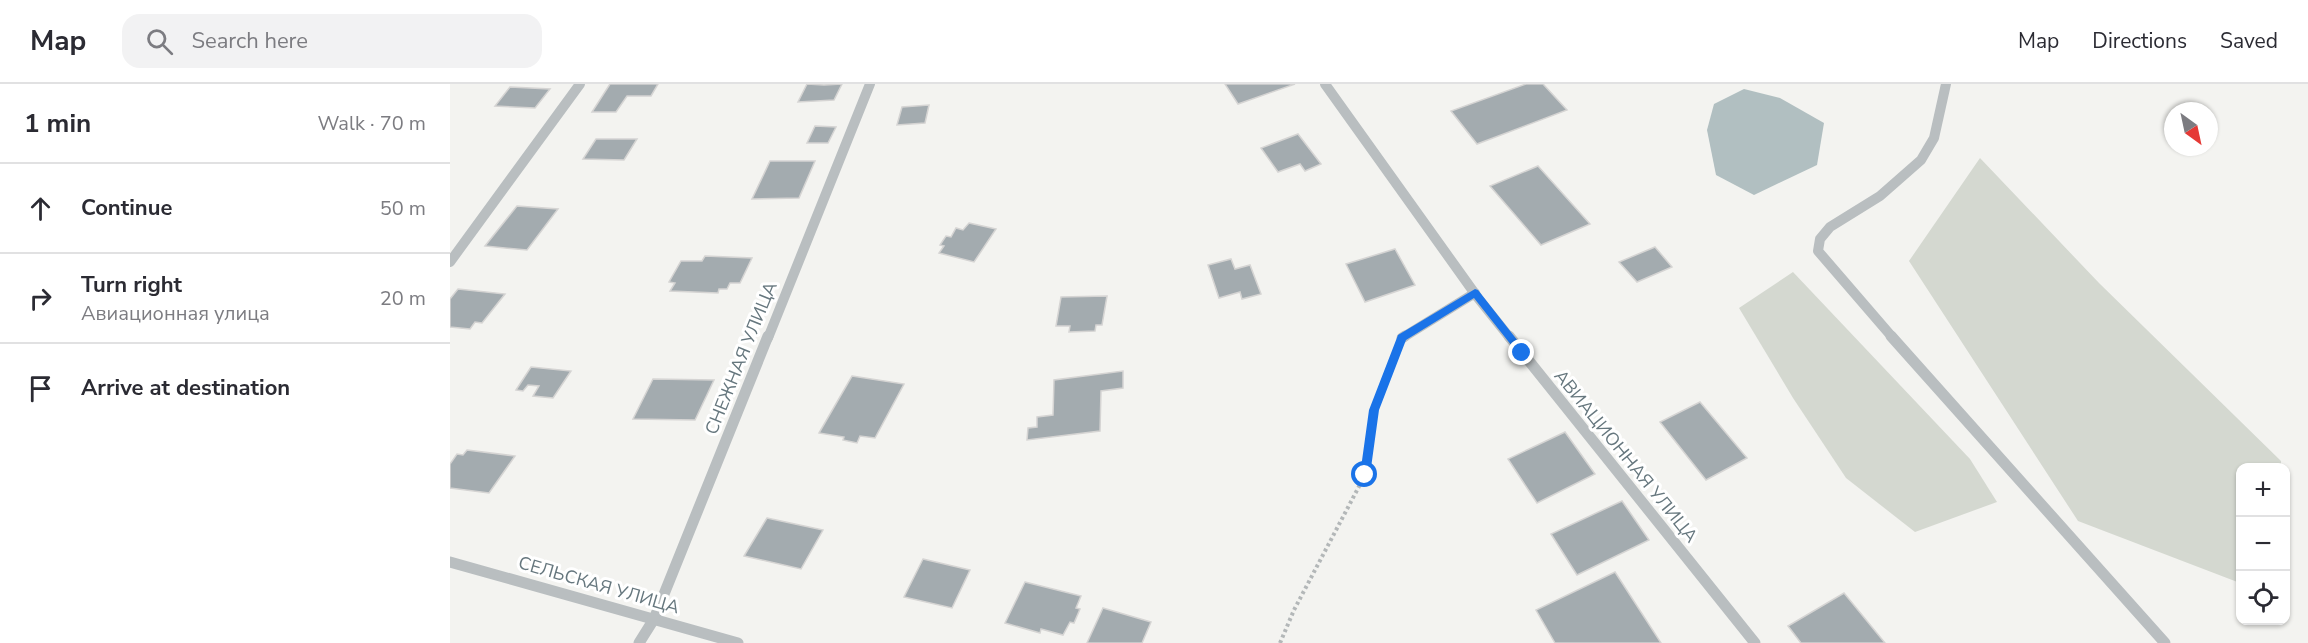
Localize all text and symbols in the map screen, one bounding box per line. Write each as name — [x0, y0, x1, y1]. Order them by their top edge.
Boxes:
search box — [122, 14, 542, 68]
text: Map — [30, 22, 86, 60]
icon: search — [143, 25, 176, 58]
text: Search here — [191, 26, 308, 56]
text: Map — [2018, 27, 2059, 55]
text: Directions — [2092, 27, 2187, 55]
text: Saved — [2220, 27, 2278, 55]
north arrow — [2164, 102, 2218, 156]
text: 1 min — [24, 106, 91, 141]
text: Walk · 70 m — [318, 110, 426, 137]
icon: ahead — [24, 192, 57, 225]
text: Continue — [81, 193, 172, 223]
text: 50 m — [380, 195, 426, 222]
text: Turn right — [81, 270, 182, 300]
street label: СНЕЖНАЯ УЛИЦА — [699, 278, 783, 438]
icon: right — [24, 282, 57, 315]
text: 20 m — [380, 285, 426, 312]
text: Авиационная улица — [81, 300, 270, 327]
route end — [1508, 339, 1534, 365]
street label: АВИАЦИОННАЯ УЛИЦА — [1549, 365, 1703, 547]
icon: arrive — [24, 372, 57, 405]
text: Arrive at destination — [81, 373, 290, 403]
route start — [1351, 461, 1377, 487]
map controls — [2236, 463, 2290, 625]
button: + — [2236, 463, 2290, 517]
button: − — [2236, 517, 2290, 571]
street label: СЕЛЬСКАЯ УЛИЦА — [516, 551, 682, 619]
button: locate — [2236, 571, 2290, 625]

